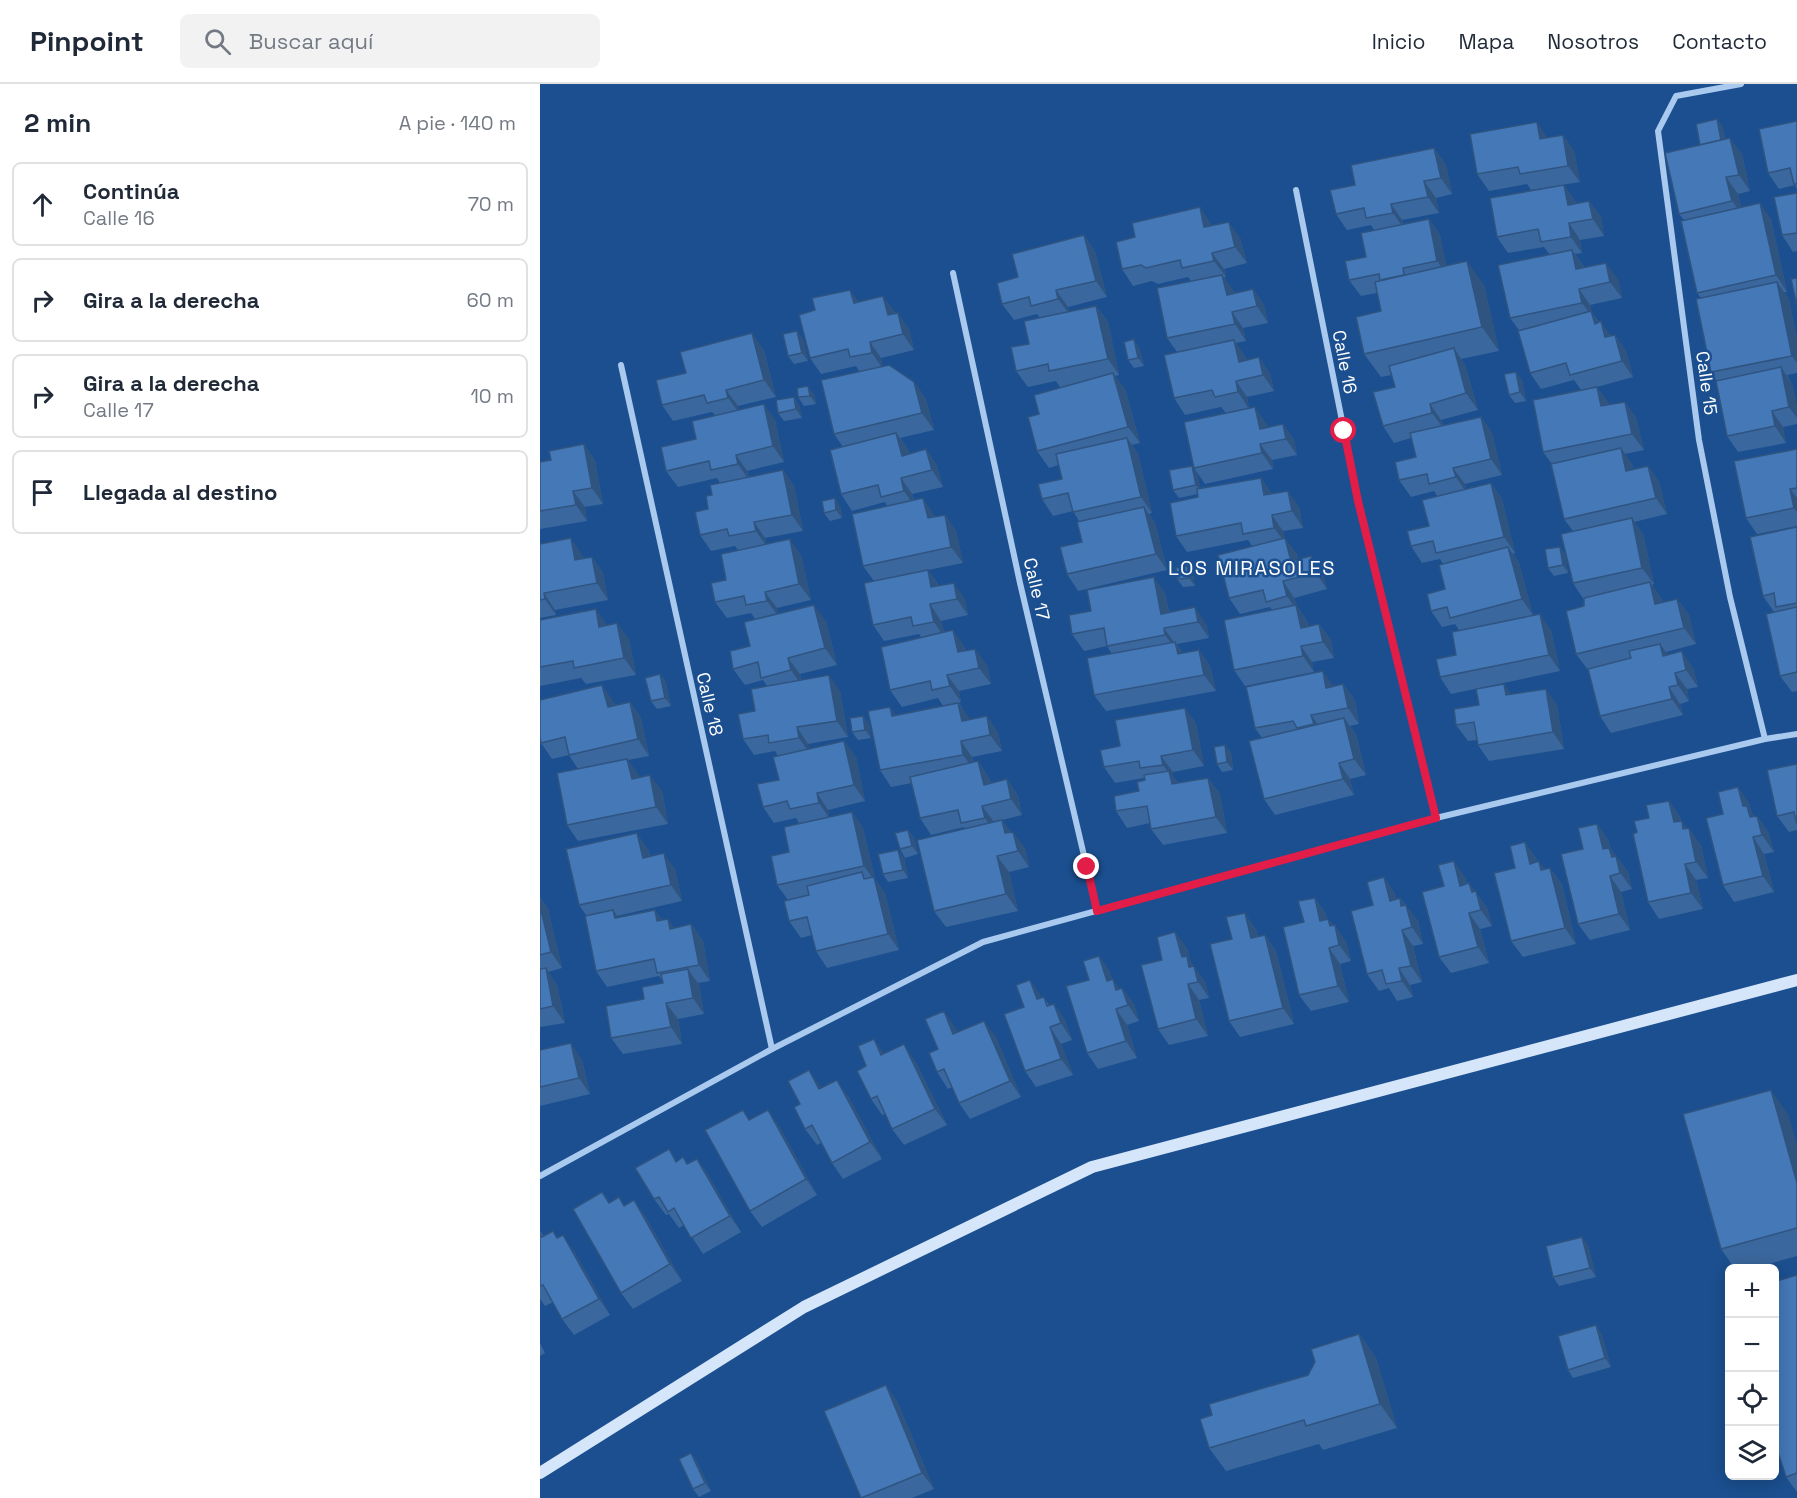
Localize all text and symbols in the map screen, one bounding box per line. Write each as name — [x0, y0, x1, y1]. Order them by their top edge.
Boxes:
search box — [180, 14, 600, 68]
text: Pinpoint — [30, 23, 144, 59]
icon: search — [201, 25, 234, 58]
text: Buscar aquí — [249, 27, 373, 55]
text: Inicio — [1372, 28, 1426, 55]
text: Mapa — [1459, 28, 1514, 55]
text: Nosotros — [1547, 28, 1639, 55]
text: Contacto — [1672, 28, 1767, 55]
text: 2 min — [24, 106, 91, 140]
text: A pie · 140 m — [399, 110, 516, 136]
text: Continúa — [83, 177, 179, 205]
icon: ahead — [26, 188, 59, 221]
text: 70 m — [468, 191, 514, 217]
text: Calle 16 — [83, 205, 155, 231]
icon: right — [26, 284, 59, 317]
text: Gira a la derecha — [83, 286, 260, 314]
text: 60 m — [467, 287, 514, 313]
street label: Calle 16 — [1328, 328, 1362, 396]
street label: Calle 15 — [1691, 350, 1723, 416]
text: Gira a la derecha — [83, 369, 260, 397]
icon: right — [26, 380, 59, 413]
text: 10 m — [470, 383, 514, 409]
text: Calle 17 — [83, 397, 154, 423]
route start — [1330, 417, 1356, 443]
icon: arrive — [26, 476, 59, 509]
text: Llegada al destino — [83, 478, 277, 506]
street label: Calle 17 — [1019, 555, 1055, 623]
district label: LOS MIRASOLES — [1168, 555, 1336, 581]
street label: Calle 18 — [692, 670, 728, 738]
route end — [1073, 853, 1099, 879]
map controls — [1725, 1264, 1779, 1480]
button: + — [1725, 1264, 1779, 1318]
button: − — [1725, 1318, 1779, 1372]
button: locate — [1725, 1372, 1779, 1426]
button: layers — [1725, 1426, 1779, 1480]

